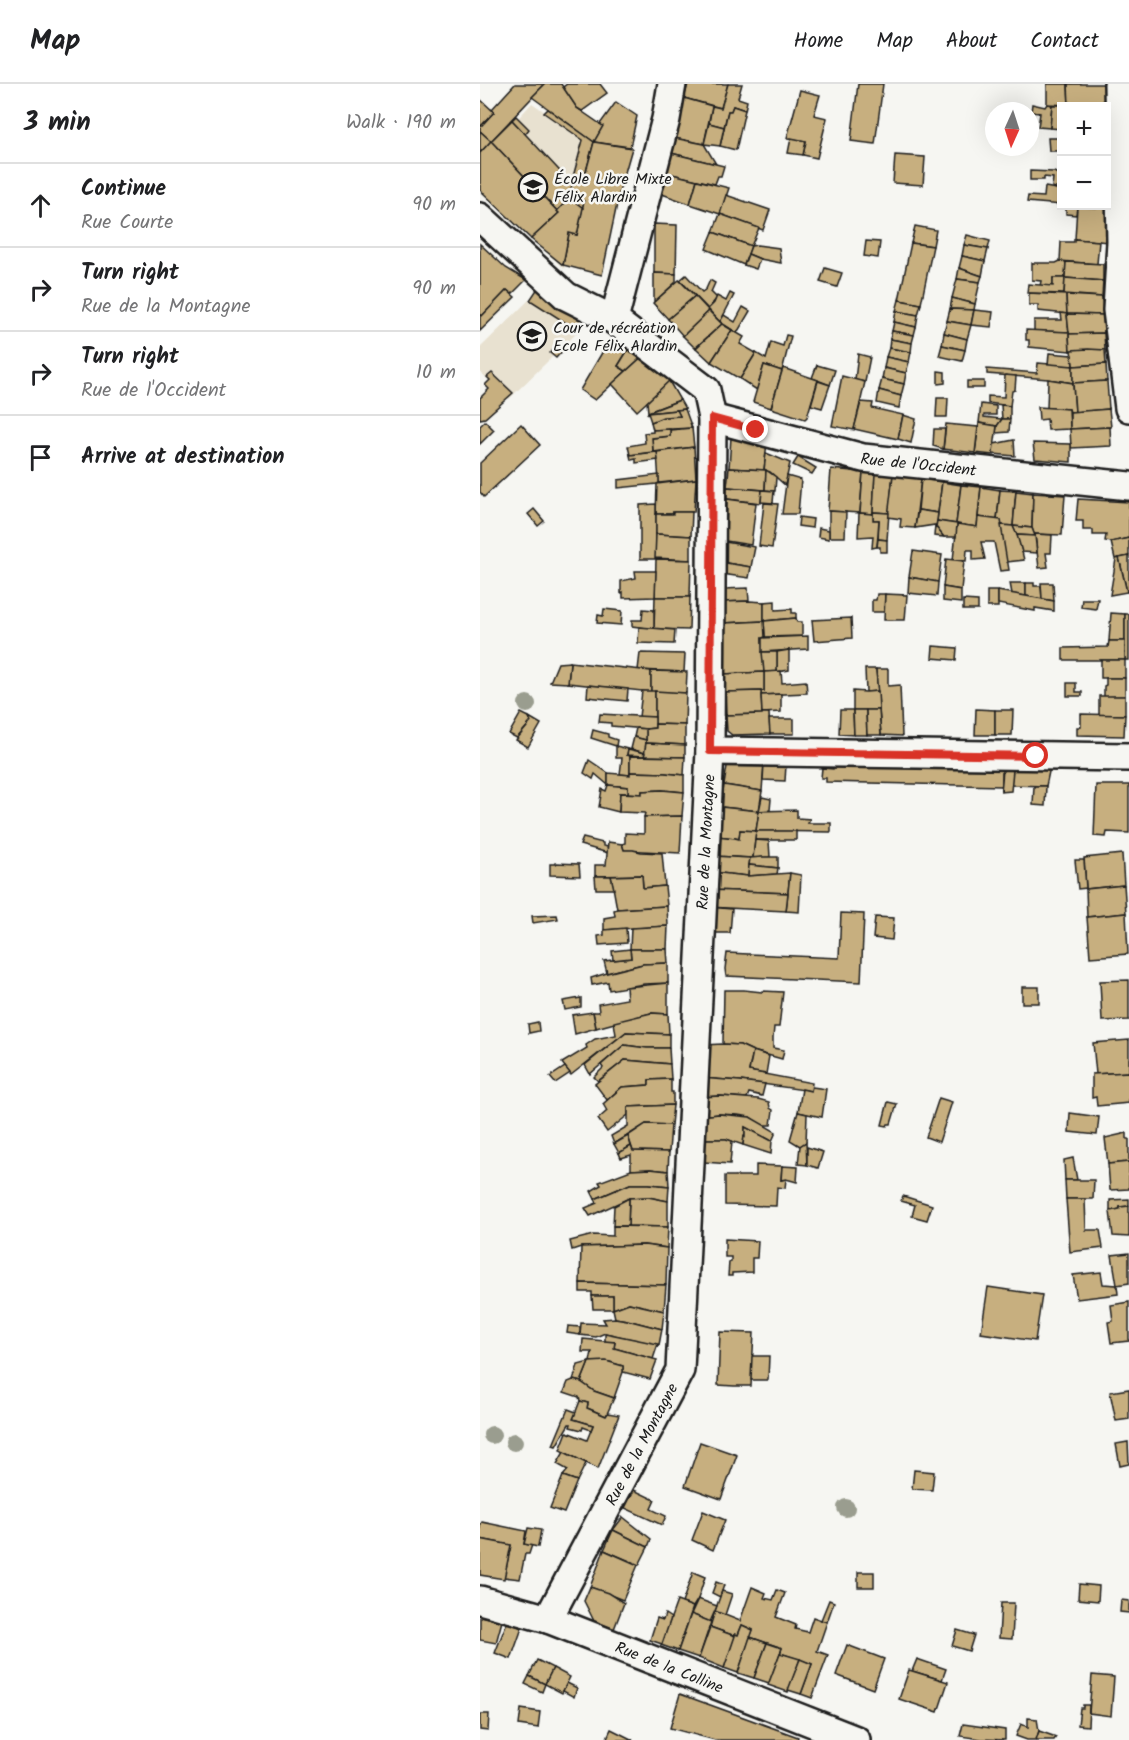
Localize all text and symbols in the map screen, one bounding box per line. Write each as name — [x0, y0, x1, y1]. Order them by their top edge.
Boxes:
text: Map — [30, 19, 81, 64]
text: Home — [794, 25, 843, 58]
text: Map — [876, 25, 913, 58]
text: About — [946, 25, 997, 58]
text: Contact — [1030, 25, 1099, 58]
text: 3 min — [24, 102, 91, 144]
north arrow — [985, 102, 1039, 156]
map controls — [1057, 102, 1111, 210]
button: + — [1057, 102, 1111, 156]
text: Walk · 190 m — [346, 107, 456, 139]
button: − — [1057, 156, 1111, 210]
place label: École Libre Mixte Félix Alardin — [554, 167, 672, 210]
school or university icon: École Libre Mixte Félix Alardin — [517, 171, 549, 203]
text: Continue — [81, 172, 166, 207]
icon: ahead — [24, 189, 57, 222]
text: 90 m — [412, 189, 456, 221]
text: Rue Courte — [81, 207, 173, 239]
text: Turn right — [81, 256, 179, 291]
icon: right — [24, 273, 57, 306]
text: 90 m — [412, 273, 456, 305]
text: Rue de la Montagne — [81, 291, 250, 323]
place label: Cour de récréation Ecole Félix Alardin — [553, 316, 677, 359]
school or university icon: Cour de récréation Ecole Félix Alardin — [516, 320, 548, 352]
text: Turn right — [81, 340, 179, 375]
icon: right — [24, 357, 57, 390]
text: 10 m — [416, 357, 456, 389]
text: Rue de l'Occident — [81, 375, 226, 407]
route end — [742, 416, 768, 442]
text: Arrive at destination — [81, 440, 284, 475]
icon: arrive — [24, 441, 57, 474]
street label: Rue de l'Occident — [859, 447, 978, 484]
route start — [1022, 742, 1048, 768]
street label: Rue de la Montagne — [690, 774, 723, 910]
street label: Rue de la Montagne — [599, 1379, 685, 1510]
street label: Rue de la Colline — [611, 1636, 727, 1701]

